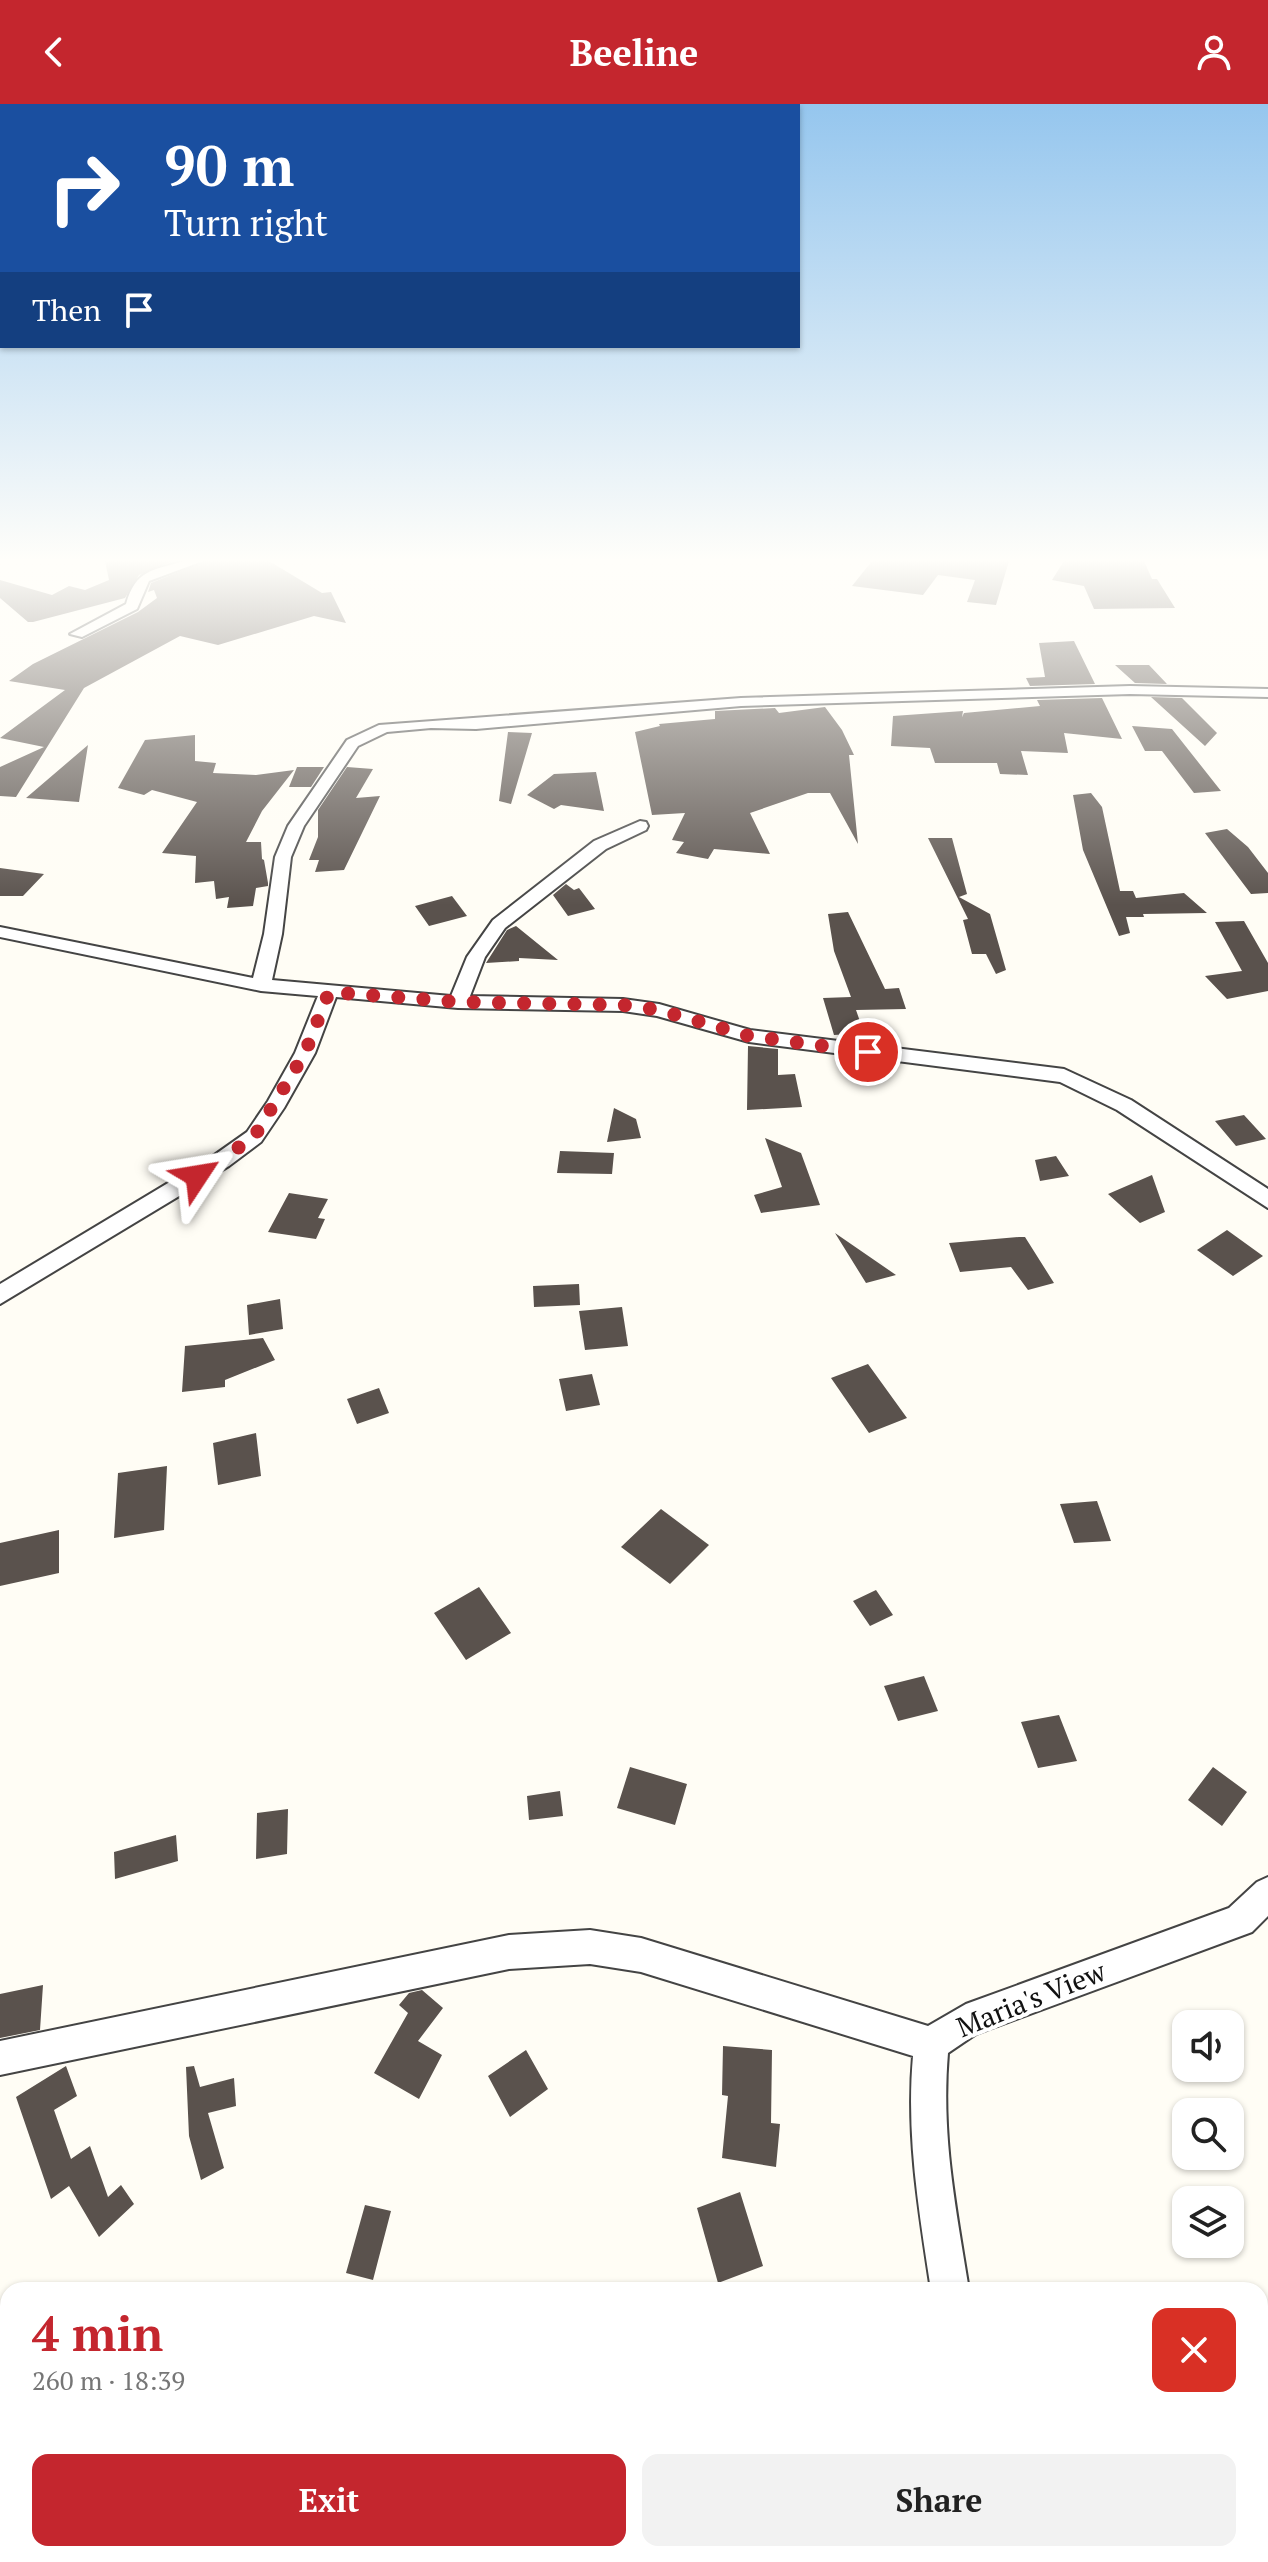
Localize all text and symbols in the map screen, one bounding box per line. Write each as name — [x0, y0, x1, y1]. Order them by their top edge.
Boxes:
text: Beeline — [570, 29, 698, 76]
icon: back — [32, 30, 76, 74]
icon: person — [1192, 30, 1236, 74]
text: 90 m — [164, 128, 294, 202]
icon: right — [32, 136, 136, 240]
text: Turn right — [164, 199, 328, 246]
icon: arrive — [117, 288, 161, 332]
text: Then — [32, 290, 101, 330]
pin — [834, 1018, 902, 1086]
icon: arrive — [846, 1030, 890, 1074]
position arrow — [155, 1134, 239, 1218]
street label: Maria's View — [951, 1952, 1111, 2045]
map controls — [1172, 2010, 1244, 2258]
button: sound — [1172, 2010, 1244, 2082]
button: search — [1172, 2098, 1244, 2170]
button: layers — [1172, 2186, 1244, 2258]
text: 4 min — [32, 2301, 163, 2365]
button: close — [1152, 2308, 1236, 2392]
text: 260 m · 18:39 — [32, 2363, 185, 2397]
button: Exit — [32, 2454, 626, 2546]
button: Share — [642, 2454, 1236, 2546]

